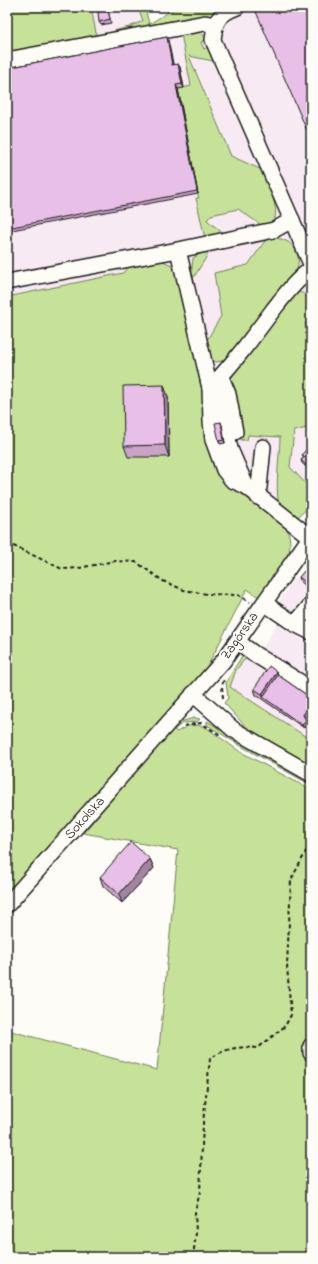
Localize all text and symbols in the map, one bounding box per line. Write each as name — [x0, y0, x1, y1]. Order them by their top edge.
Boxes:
street label: Zagórska — [216, 608, 265, 665]
street label: Sokolska — [60, 792, 110, 844]

